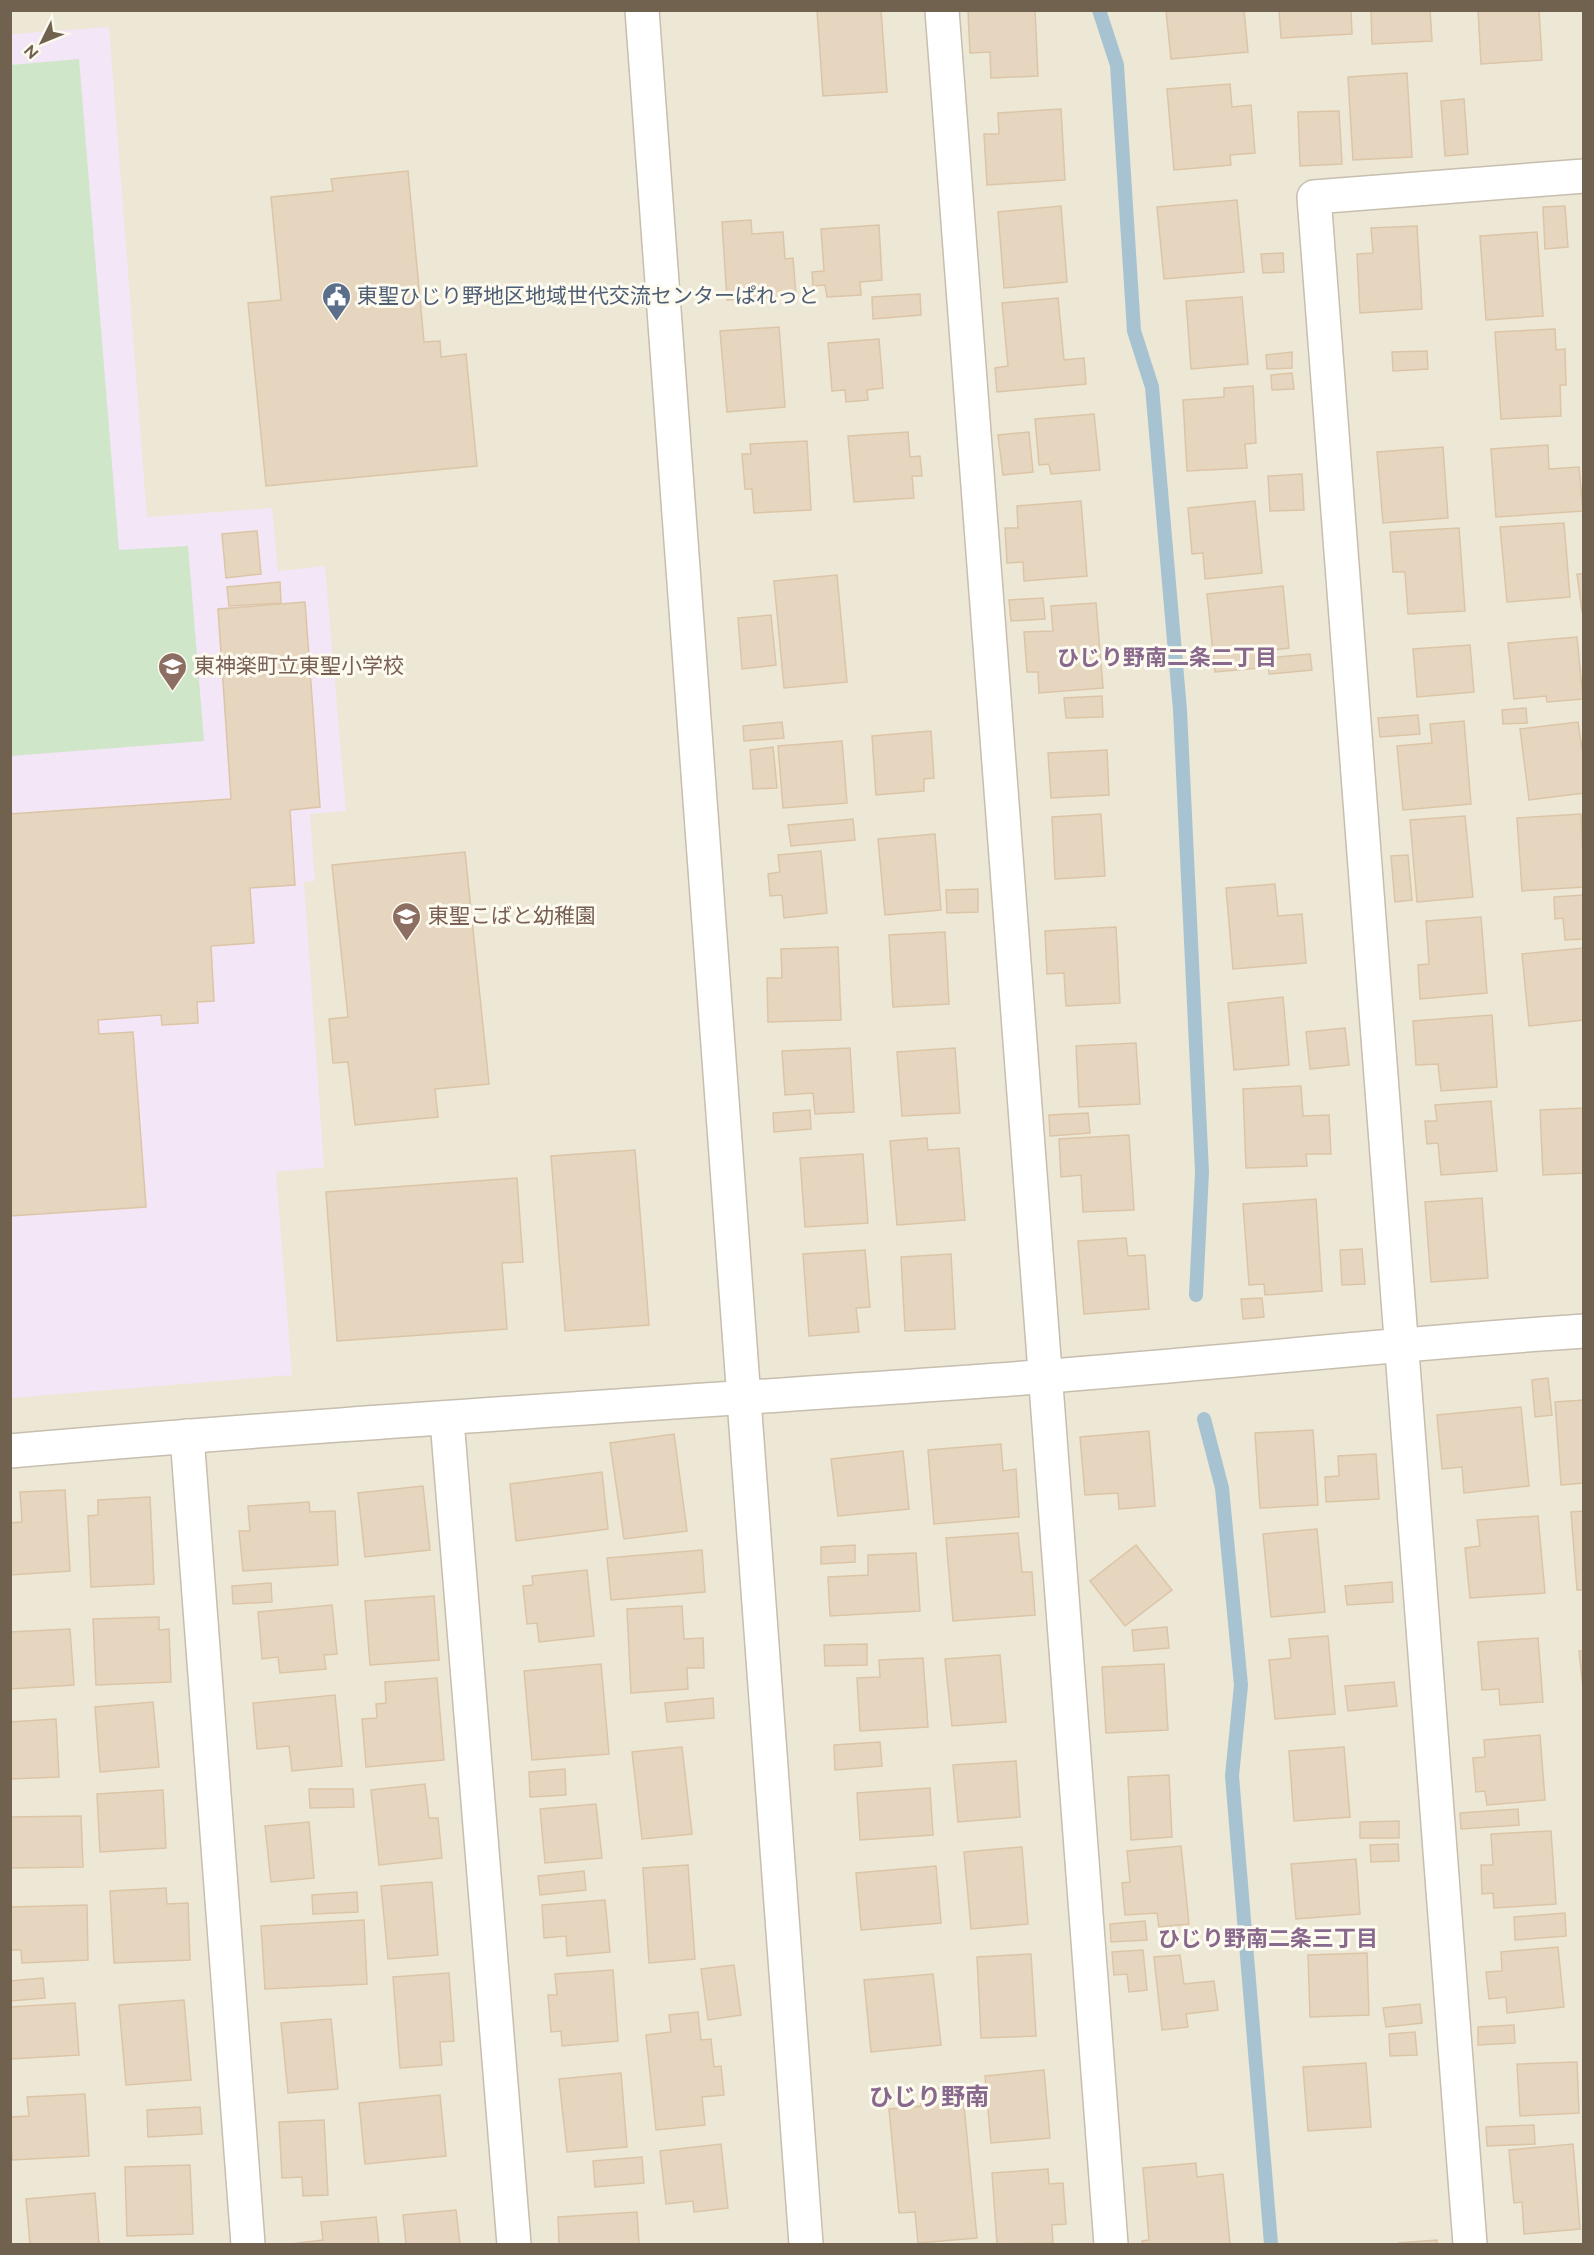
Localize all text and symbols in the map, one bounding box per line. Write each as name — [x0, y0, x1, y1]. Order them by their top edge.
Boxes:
north arrow — [12, 12, 72, 72]
text: N — [20, 41, 43, 63]
public building icon: 東聖ひじり野地区地域世代交流センターぱれっと — [320, 280, 352, 322]
place label: 東聖ひじり野地区地域世代交流センターぱれっと — [357, 283, 819, 308]
district label: ひじり野南二条二丁目 — [1057, 644, 1277, 670]
school or university icon: 東神楽町立東聖小学校 — [157, 650, 189, 692]
place label: 東神楽町立東聖小学校 — [194, 653, 404, 678]
school or university icon: 東聖こばと幼稚園 — [391, 900, 423, 942]
place label: 東聖こばと幼稚園 — [428, 903, 596, 928]
district label: ひじり野南二条三丁目 — [1158, 1925, 1378, 1951]
district label: ひじり野南 — [869, 2082, 989, 2111]

